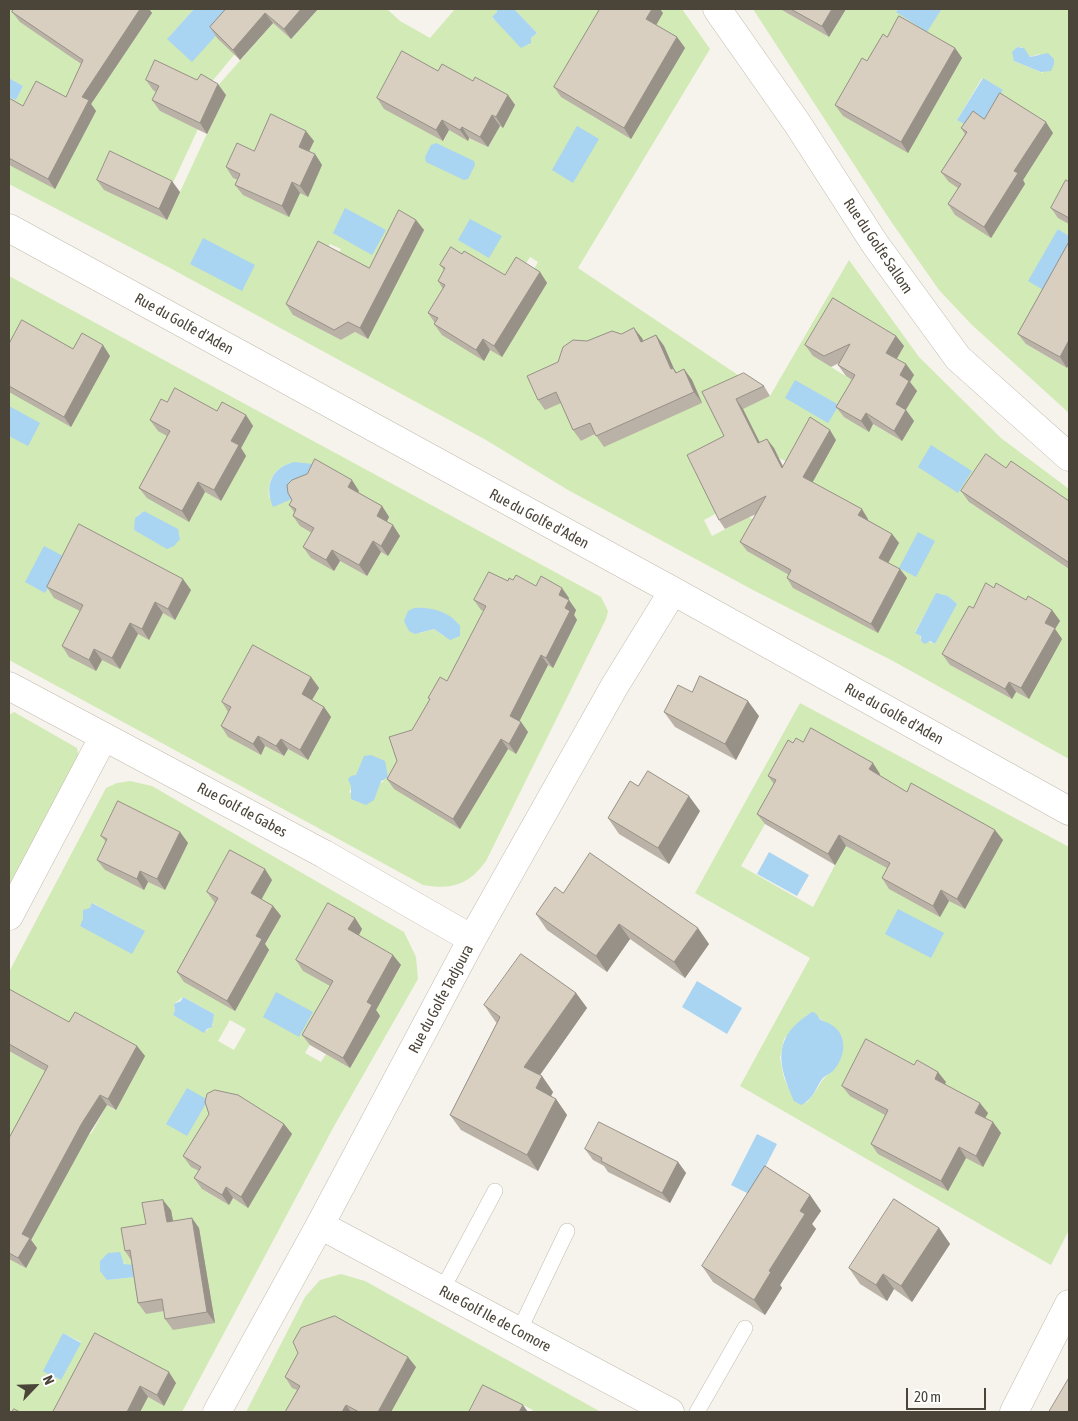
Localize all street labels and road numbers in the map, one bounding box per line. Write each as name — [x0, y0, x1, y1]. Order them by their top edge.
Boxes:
street label: Rue du Golfe Sallom — [840, 195, 916, 297]
street label: Rue du Golfe d'Aden — [131, 289, 237, 359]
street label: Rue du Golfe d'Aden — [486, 485, 592, 553]
street label: Rue du Golfe d'Aden — [841, 679, 947, 749]
street label: Rue Golf de Gabes — [194, 779, 290, 841]
street label: Rue du Golfe Tadjoura — [405, 942, 477, 1056]
street label: Rue Golf Ile de Comore — [436, 1282, 554, 1356]

